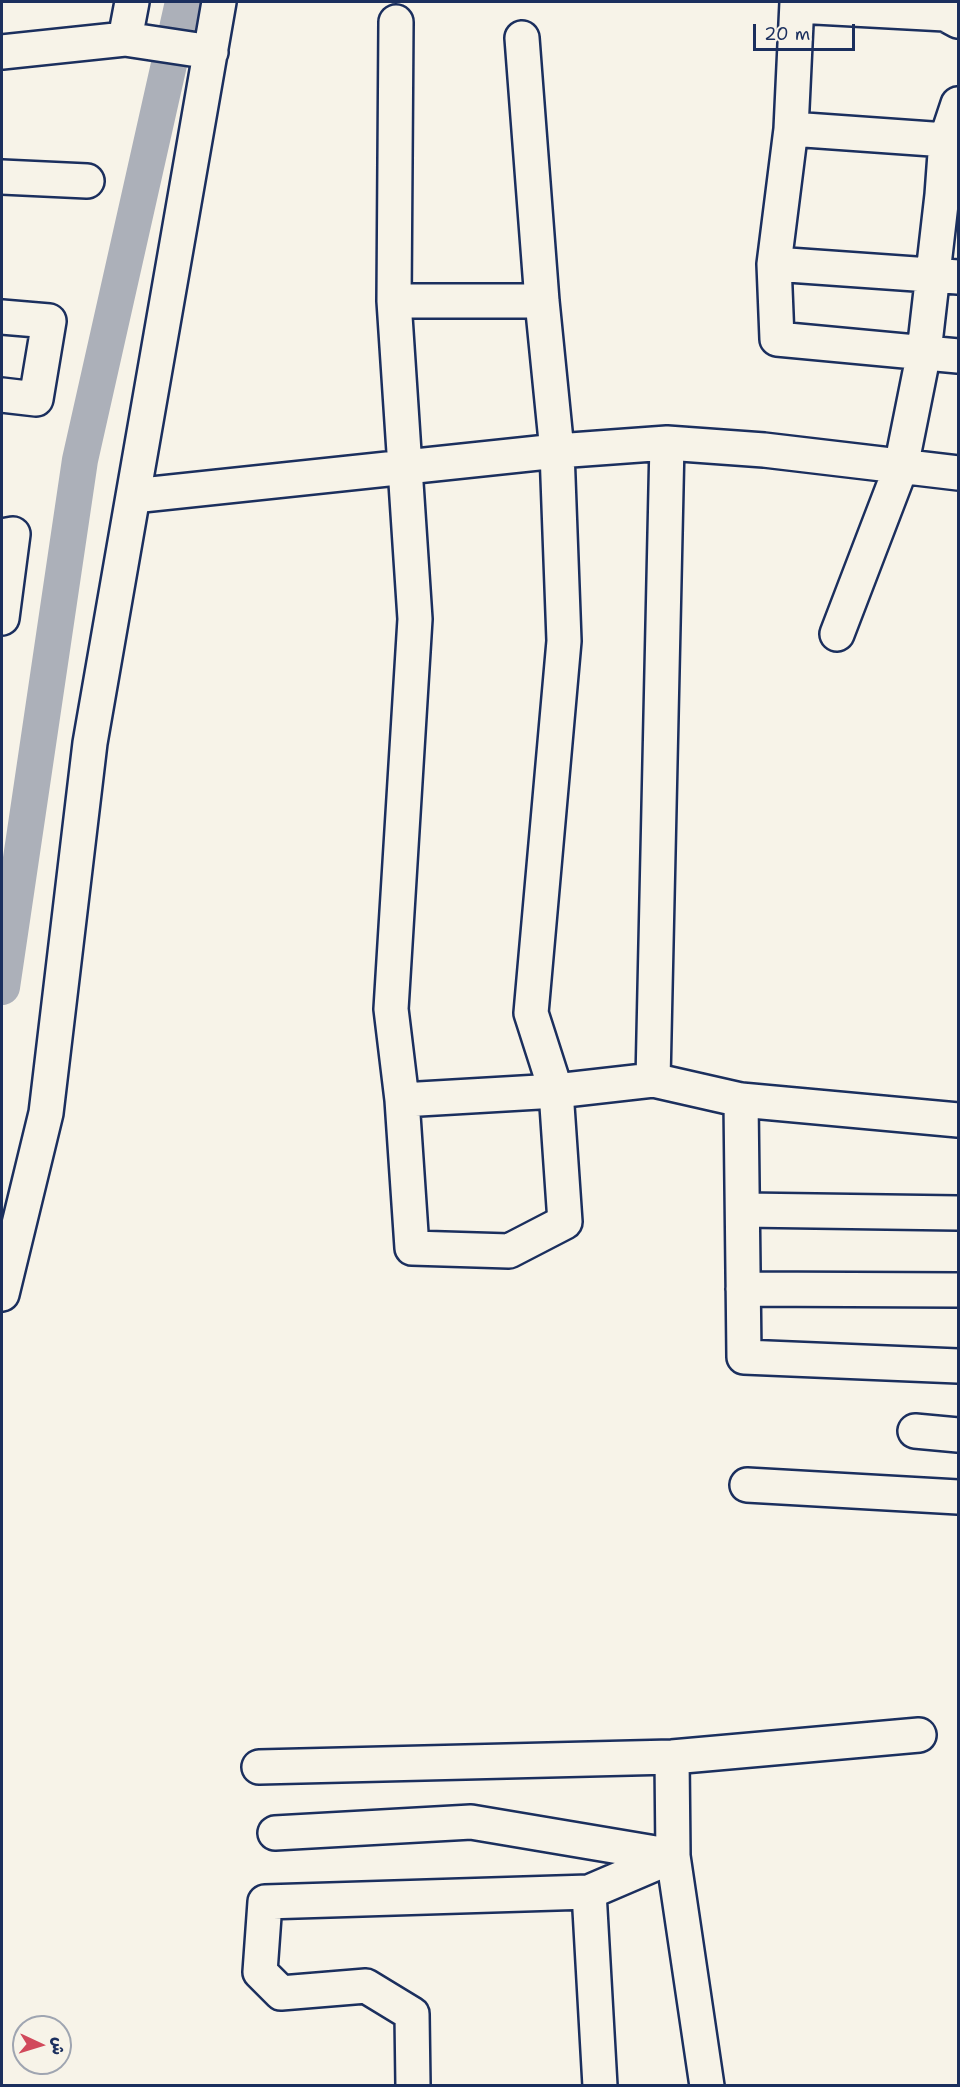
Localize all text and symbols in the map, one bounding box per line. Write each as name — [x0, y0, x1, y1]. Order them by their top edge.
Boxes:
scale bar — [756, 12, 858, 50]
text: 20 m — [764, 22, 810, 46]
north arrow — [12, 2015, 72, 2075]
text: ش — [47, 2037, 70, 2056]

